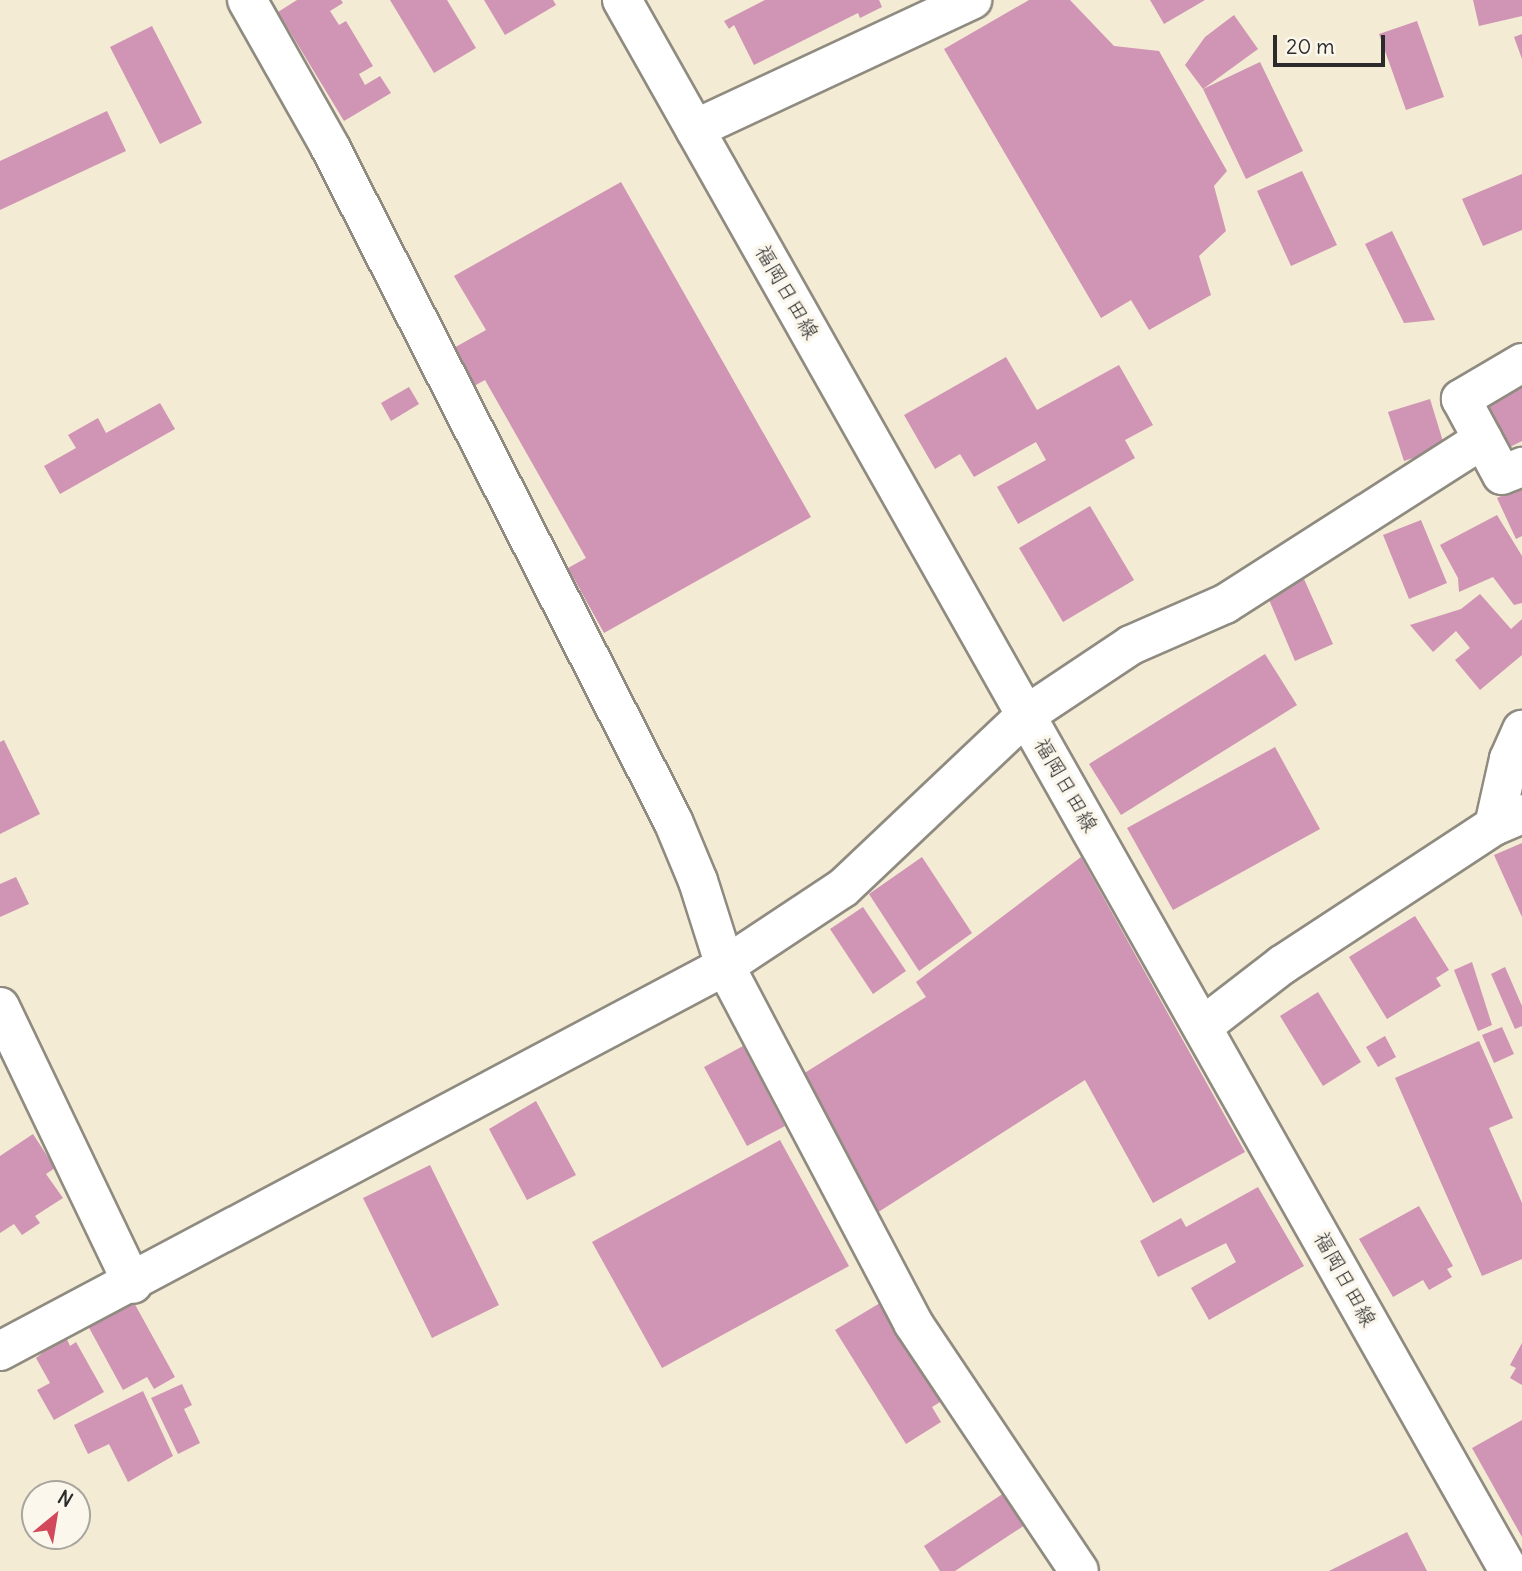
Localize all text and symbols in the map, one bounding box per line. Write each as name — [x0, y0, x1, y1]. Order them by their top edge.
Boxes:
scale bar — [1277, 21, 1389, 65]
text: 20 m — [1286, 33, 1335, 60]
street label: 福岡日田線 — [750, 240, 824, 344]
street label: 福岡日田線 — [1029, 733, 1103, 837]
street label: 福岡日田線 — [1309, 1227, 1381, 1331]
north arrow — [21, 1480, 91, 1550]
text: N — [54, 1485, 77, 1512]

